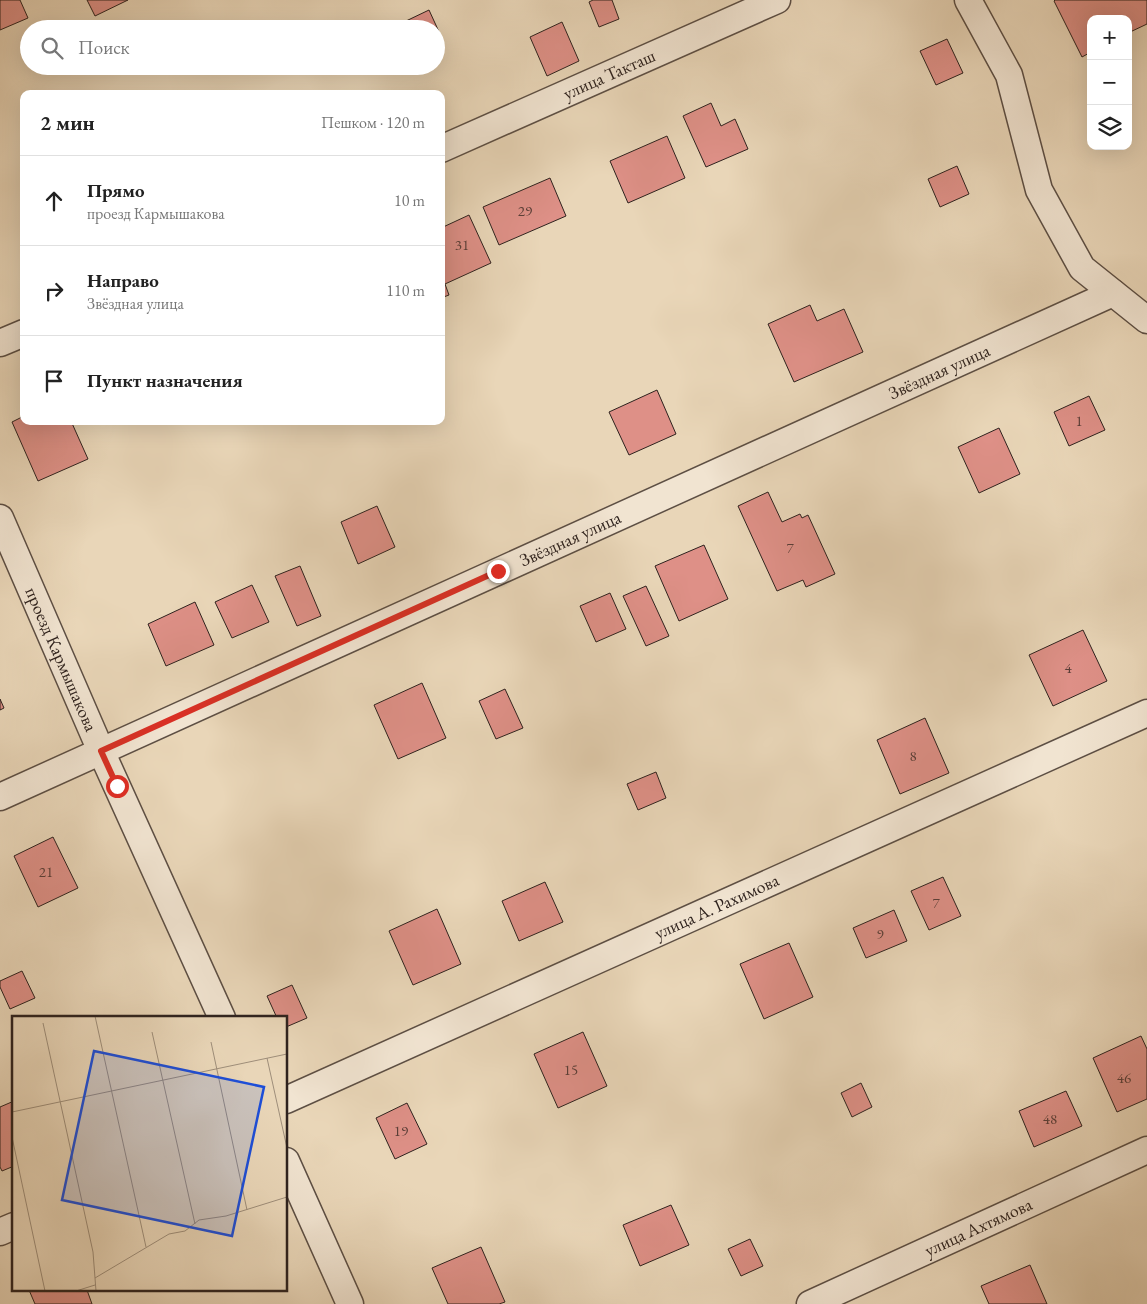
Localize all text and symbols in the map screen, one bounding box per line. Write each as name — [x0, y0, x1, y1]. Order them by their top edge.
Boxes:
map controls — [1087, 15, 1132, 150]
button: + — [1087, 15, 1132, 60]
search box — [20, 20, 445, 75]
icon: search — [38, 34, 66, 62]
text: Поиск — [78, 35, 130, 60]
street label: улица Такташ — [559, 43, 659, 104]
button: − — [1087, 60, 1132, 105]
button: layers — [1087, 105, 1132, 150]
text: 2 мин — [40, 109, 95, 136]
text: Пешком · 120 m — [321, 112, 425, 133]
text: Прямо — [87, 178, 145, 203]
icon: ahead — [40, 187, 68, 215]
text: 10 m — [394, 190, 425, 211]
house number: 29 — [518, 201, 532, 220]
text: проезд Кармышакова — [87, 203, 225, 224]
house number: 31 — [455, 235, 469, 254]
text: Направо — [87, 268, 159, 293]
icon: right — [40, 277, 68, 305]
text: 110 m — [386, 280, 425, 301]
text: Звёздная улица — [87, 293, 184, 314]
street label: Звёздная улица — [885, 338, 994, 404]
icon: arrive — [40, 367, 68, 395]
text: Пункт назначения — [87, 368, 243, 393]
house number: 1 — [1075, 411, 1083, 430]
street label: Звёздная улица — [516, 505, 625, 571]
house number: 7 — [786, 538, 794, 557]
route end — [487, 560, 510, 583]
street label: проезд Кармышакова — [20, 583, 103, 736]
house number: 4 — [1064, 658, 1072, 677]
house number: 8 — [909, 746, 917, 765]
route start — [106, 775, 129, 798]
house number: 21 — [39, 862, 53, 881]
street label: улица А. Рахимова — [650, 868, 783, 944]
house number: 7 — [932, 893, 940, 912]
house number: 9 — [876, 924, 884, 943]
inset map — [12, 1016, 288, 1292]
house number: 15 — [564, 1060, 578, 1079]
house number: 46 — [1117, 1068, 1131, 1087]
house number: 48 — [1043, 1109, 1057, 1128]
house number: 19 — [394, 1121, 408, 1140]
street label: улица Ахтямова — [921, 1192, 1036, 1261]

